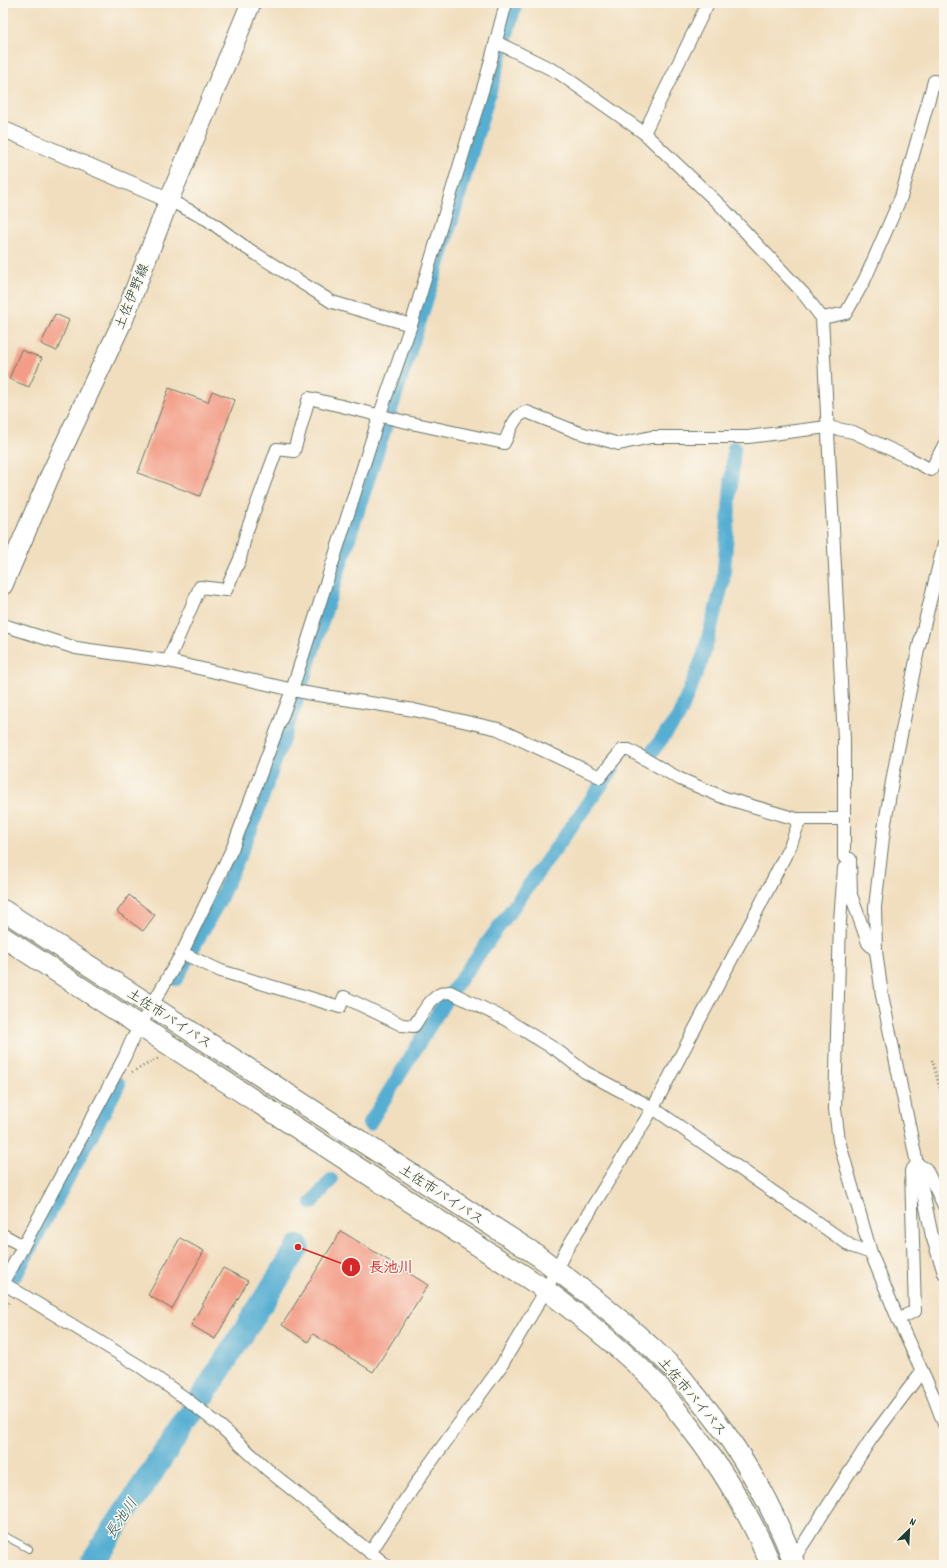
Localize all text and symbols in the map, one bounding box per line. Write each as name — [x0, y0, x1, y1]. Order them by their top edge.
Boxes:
street label: 土佐伊野線 — [110, 261, 155, 333]
street label: 土佐市バイパス — [122, 985, 215, 1055]
street label: 土佐市バイパス — [394, 1161, 487, 1231]
callout: 長池川 — [341, 1253, 422, 1280]
text: 長池川 — [368, 1258, 414, 1280]
text: 1 — [350, 1260, 353, 1277]
street label: 土佐市バイパス — [652, 1353, 731, 1441]
water label: 長池川 — [101, 1494, 144, 1544]
north arrow — [889, 1510, 929, 1550]
text: N — [907, 1514, 919, 1531]

